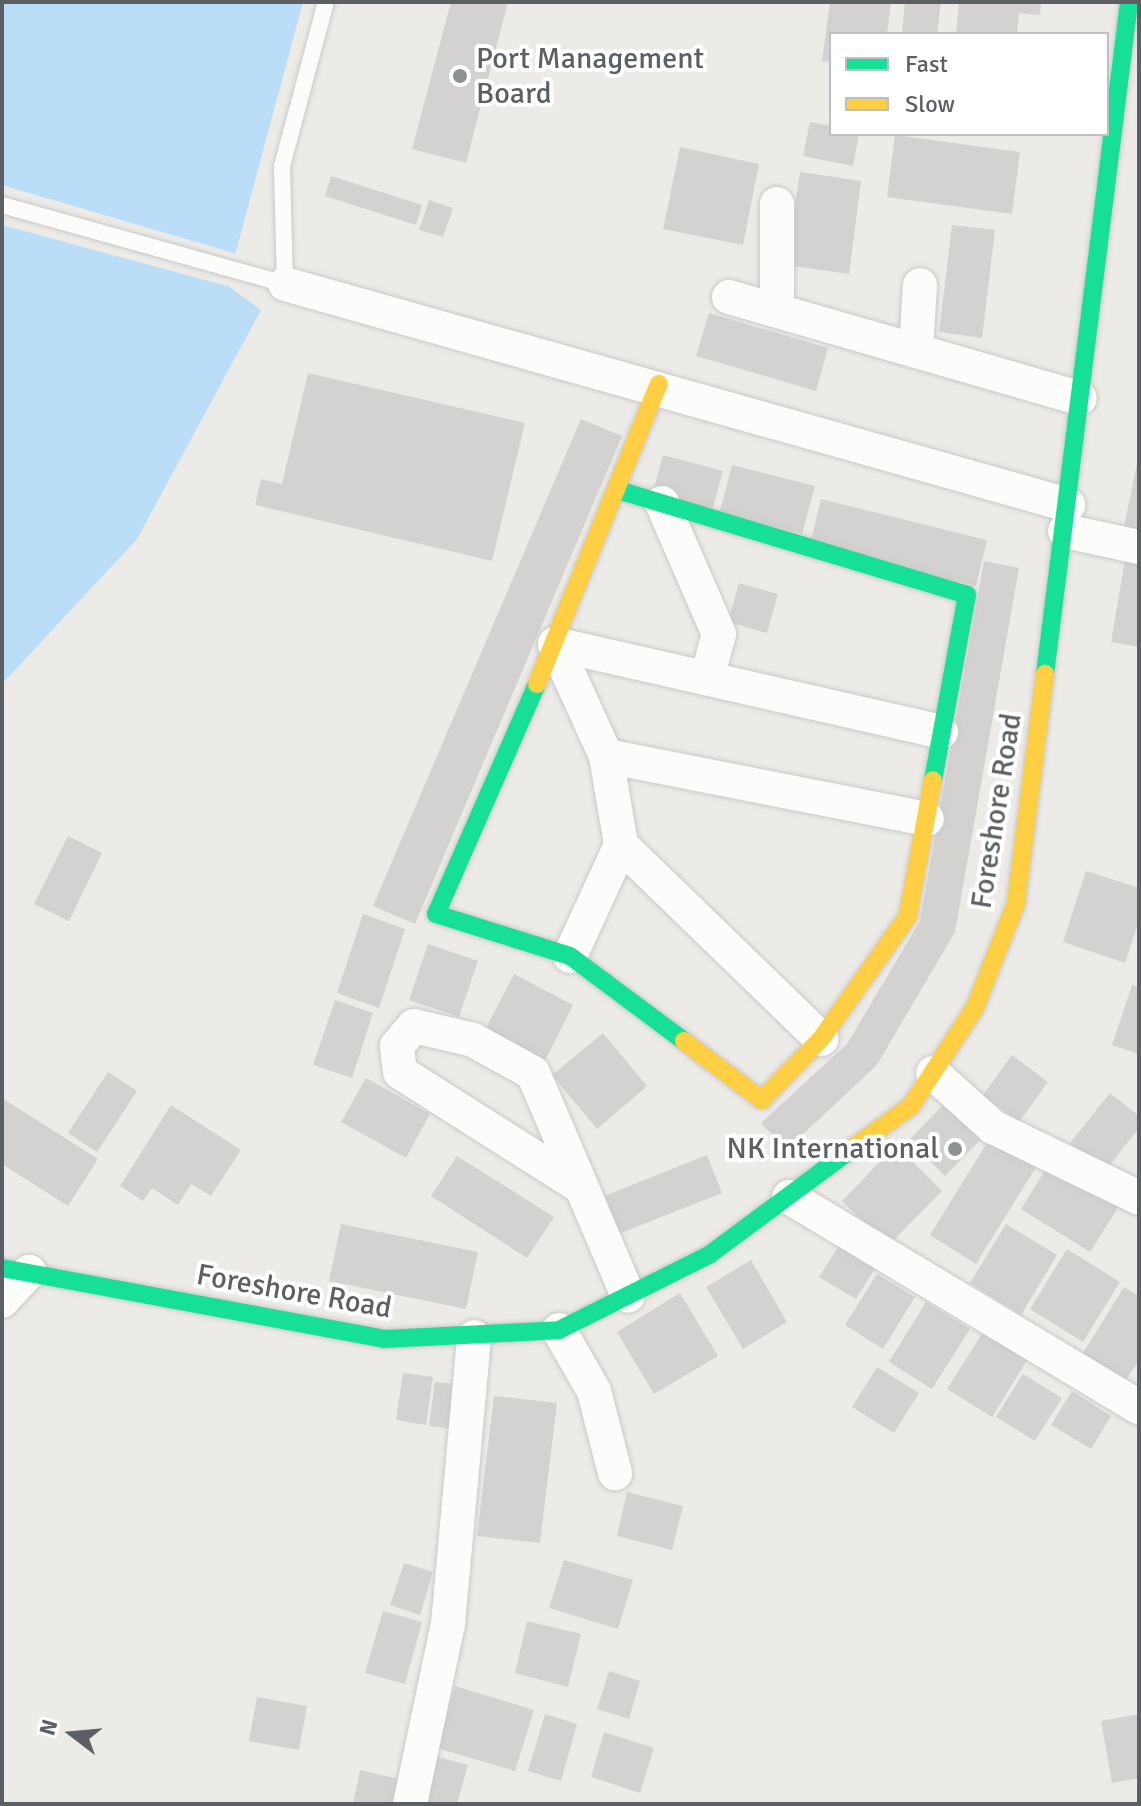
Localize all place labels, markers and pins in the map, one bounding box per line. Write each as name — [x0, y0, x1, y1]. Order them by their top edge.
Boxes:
place label: Port Management Board — [476, 41, 704, 112]
marker: Port Management Board — [451, 67, 469, 85]
place label: NK International — [727, 1131, 939, 1167]
marker: NK International — [946, 1140, 964, 1158]

